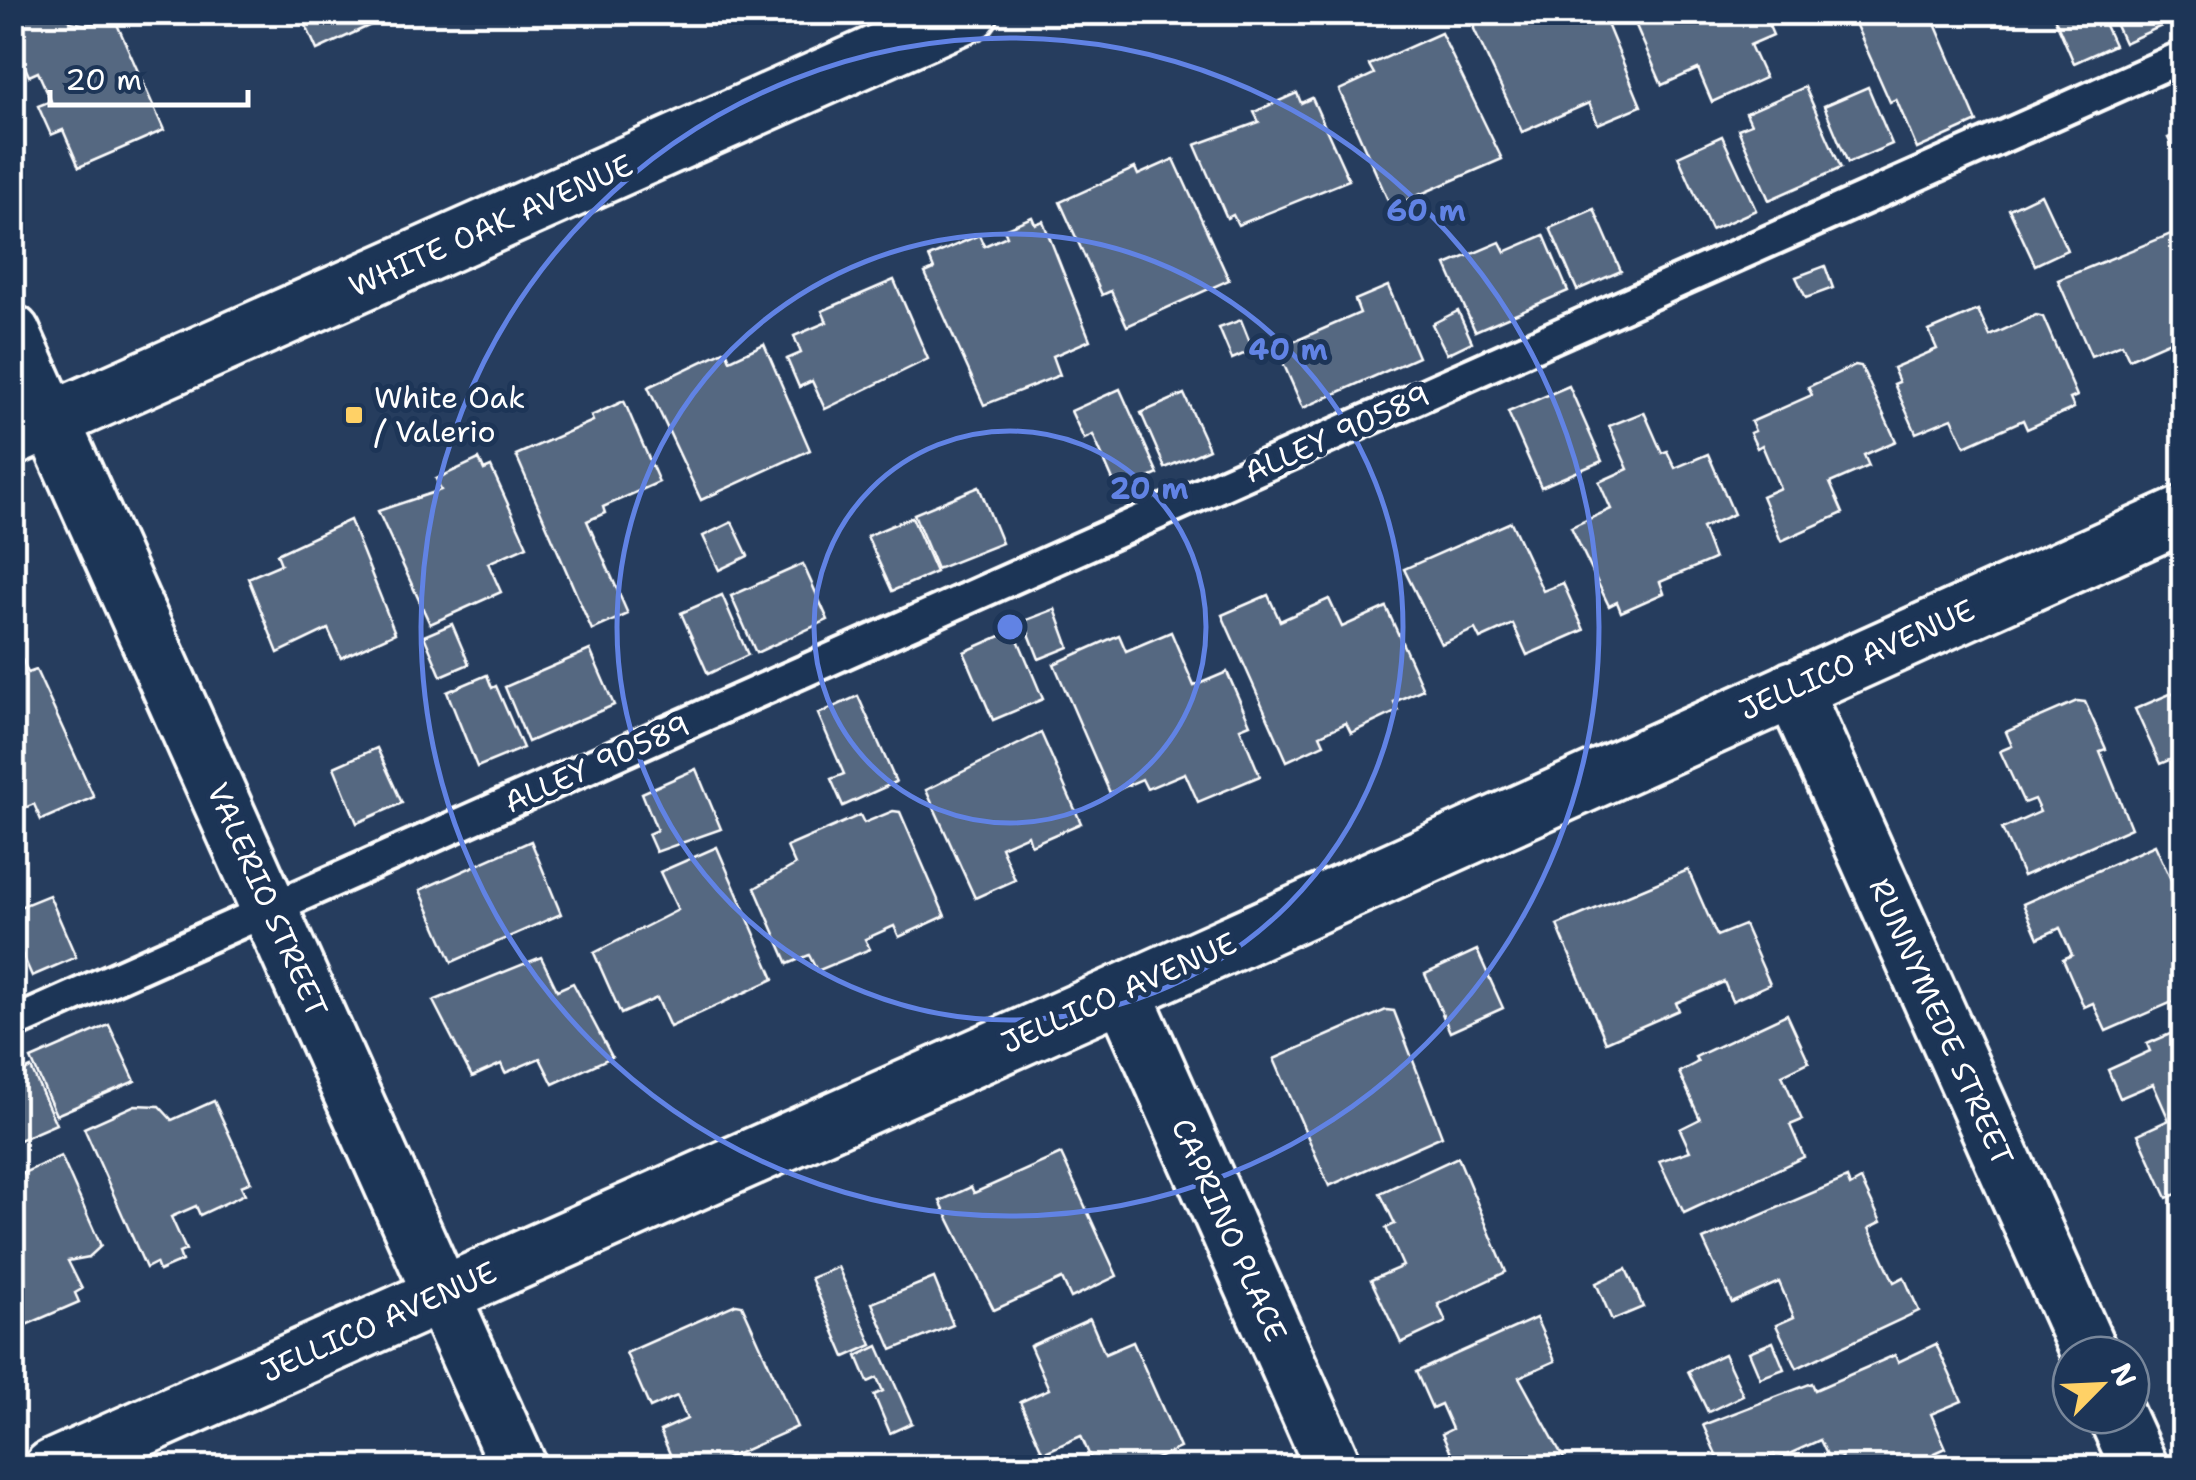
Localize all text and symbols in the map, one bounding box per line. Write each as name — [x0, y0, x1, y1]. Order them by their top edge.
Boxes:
scale bar — [50, 45, 248, 107]
text: 20 m — [65, 59, 142, 100]
street label: WHITE OAK AVENUE — [342, 144, 639, 307]
text: 60 m — [1386, 190, 1466, 231]
text: 40 m — [1248, 329, 1328, 370]
street label: ALLEY 90589 — [1238, 374, 1436, 493]
place label: White Oak / Valerio — [374, 377, 525, 452]
marker: White Oak / Valerio — [343, 404, 365, 426]
text: 20 m — [1109, 468, 1189, 509]
street label: JELLICO AVENUE — [1733, 589, 1981, 730]
centre of rings — [992, 609, 1028, 645]
street label: ALLEY 90589 — [498, 704, 696, 823]
street label: VALERIO STREET — [197, 776, 338, 1023]
street label: RUNNYMEDE STREET — [1860, 872, 2023, 1172]
street label: JELLICO AVENUE — [995, 922, 1243, 1063]
street label: CAPRINO PLACE — [1162, 1112, 1297, 1348]
street label: JELLICO AVENUE — [255, 1251, 503, 1392]
north arrow — [2051, 1335, 2151, 1435]
text: N — [2102, 1357, 2146, 1393]

